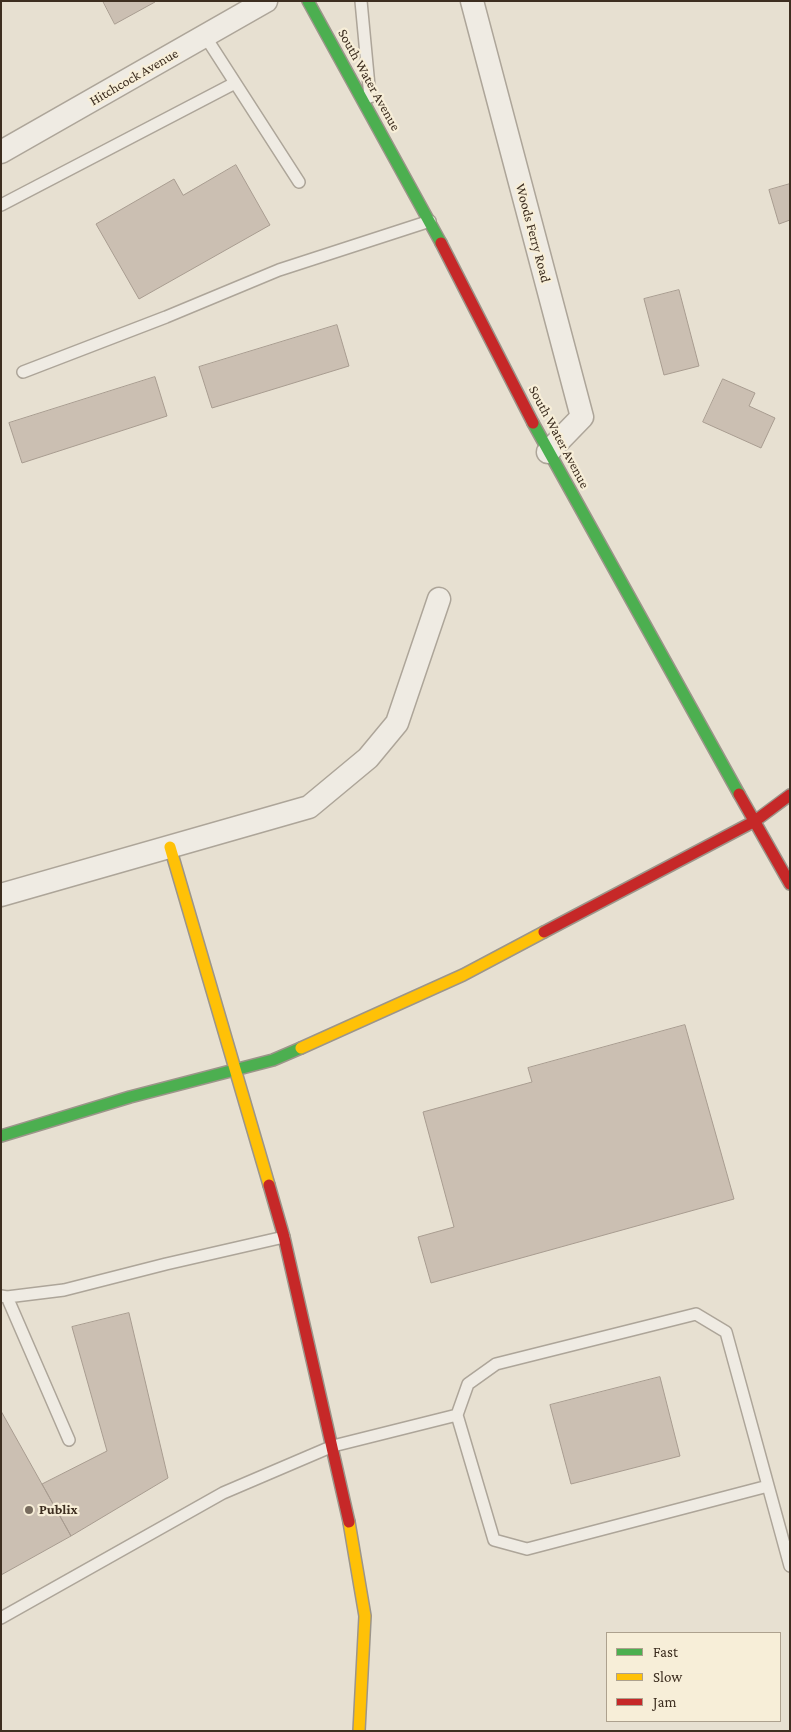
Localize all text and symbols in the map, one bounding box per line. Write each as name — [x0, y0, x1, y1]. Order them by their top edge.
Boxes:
street label: South Water Avenue — [334, 26, 404, 134]
street label: Hitchcock Avenue — [87, 45, 181, 109]
street label: Woods Ferry Road — [512, 182, 554, 284]
street label: South Water Avenue — [525, 383, 593, 491]
place label: Publix — [39, 1502, 78, 1518]
marker: Publix — [23, 1504, 35, 1516]
legend — [606, 1632, 781, 1722]
text: Fast — [653, 1644, 678, 1660]
text: Slow — [653, 1669, 682, 1685]
text: Jam — [653, 1694, 676, 1710]

